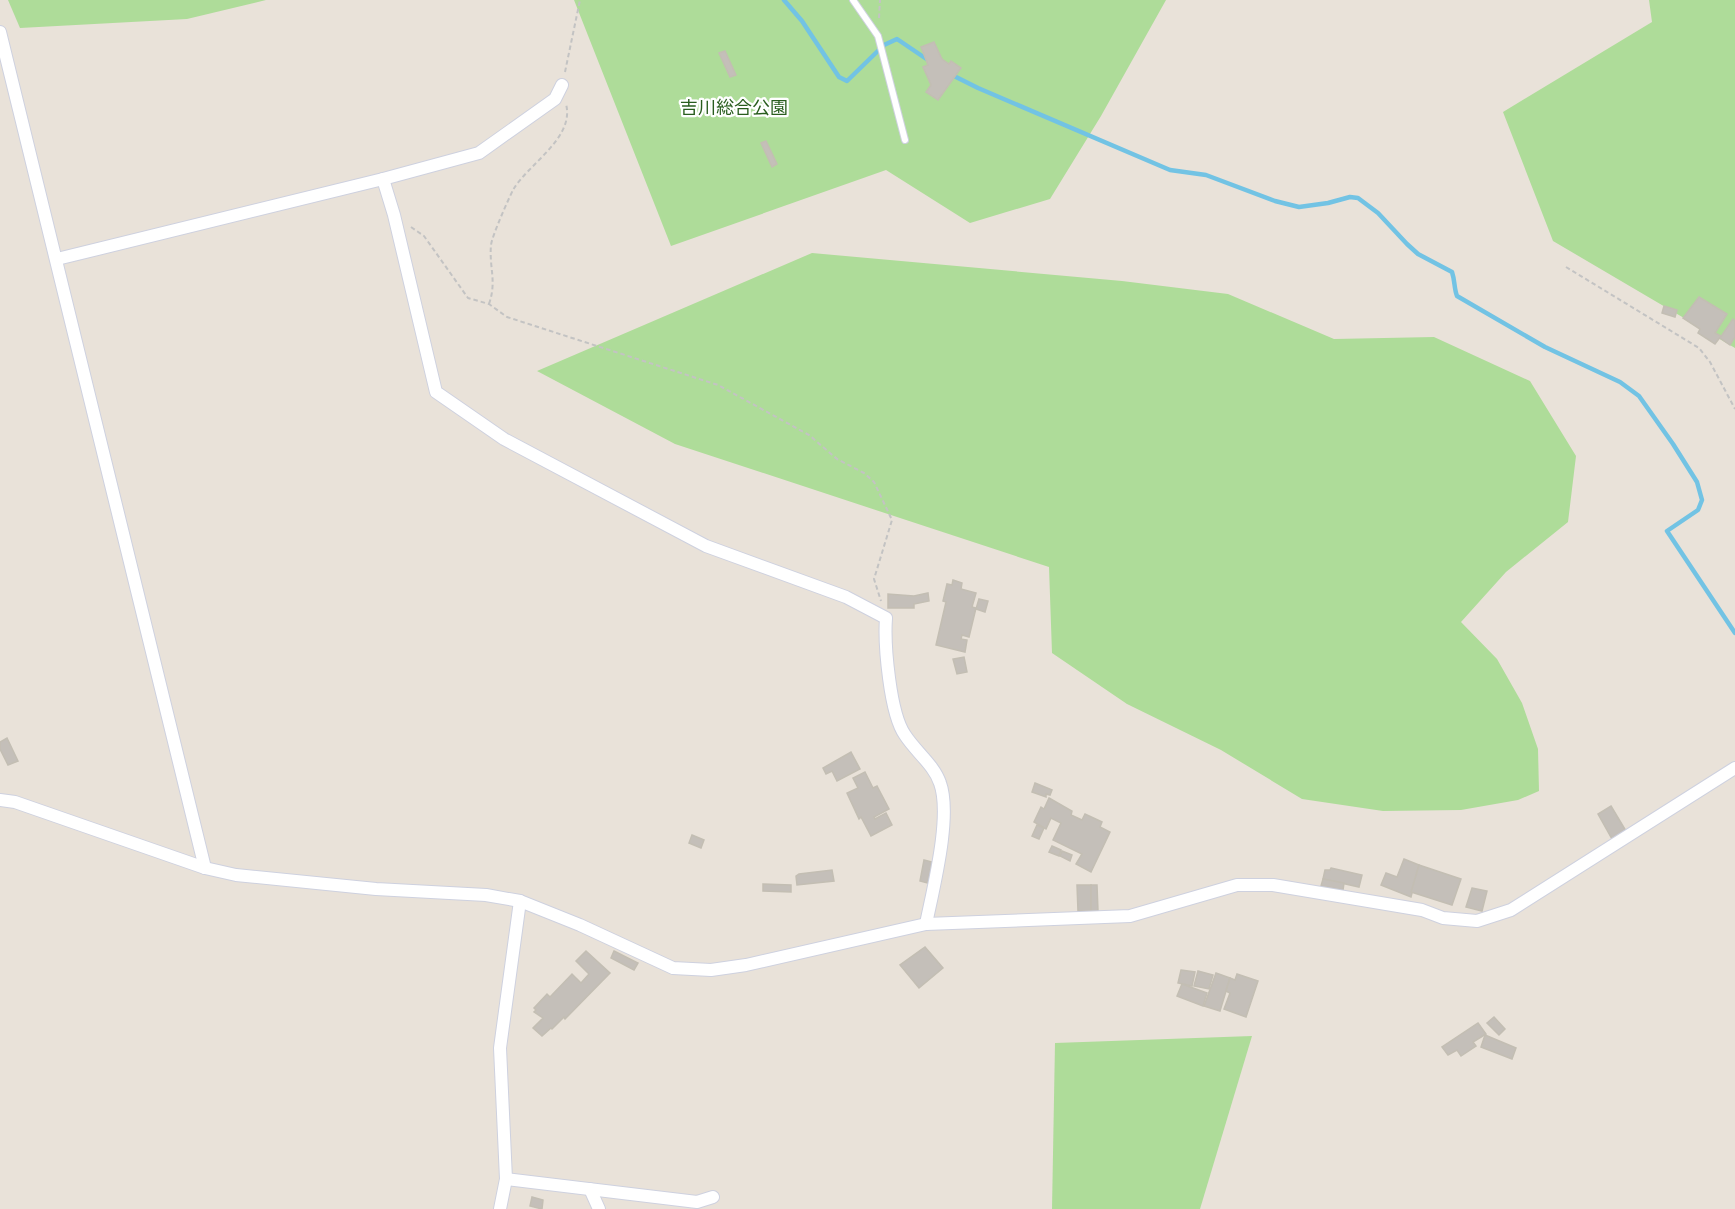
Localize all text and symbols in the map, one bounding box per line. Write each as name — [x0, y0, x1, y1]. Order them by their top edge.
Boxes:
park label: 吉川総合公園 — [680, 95, 788, 119]

